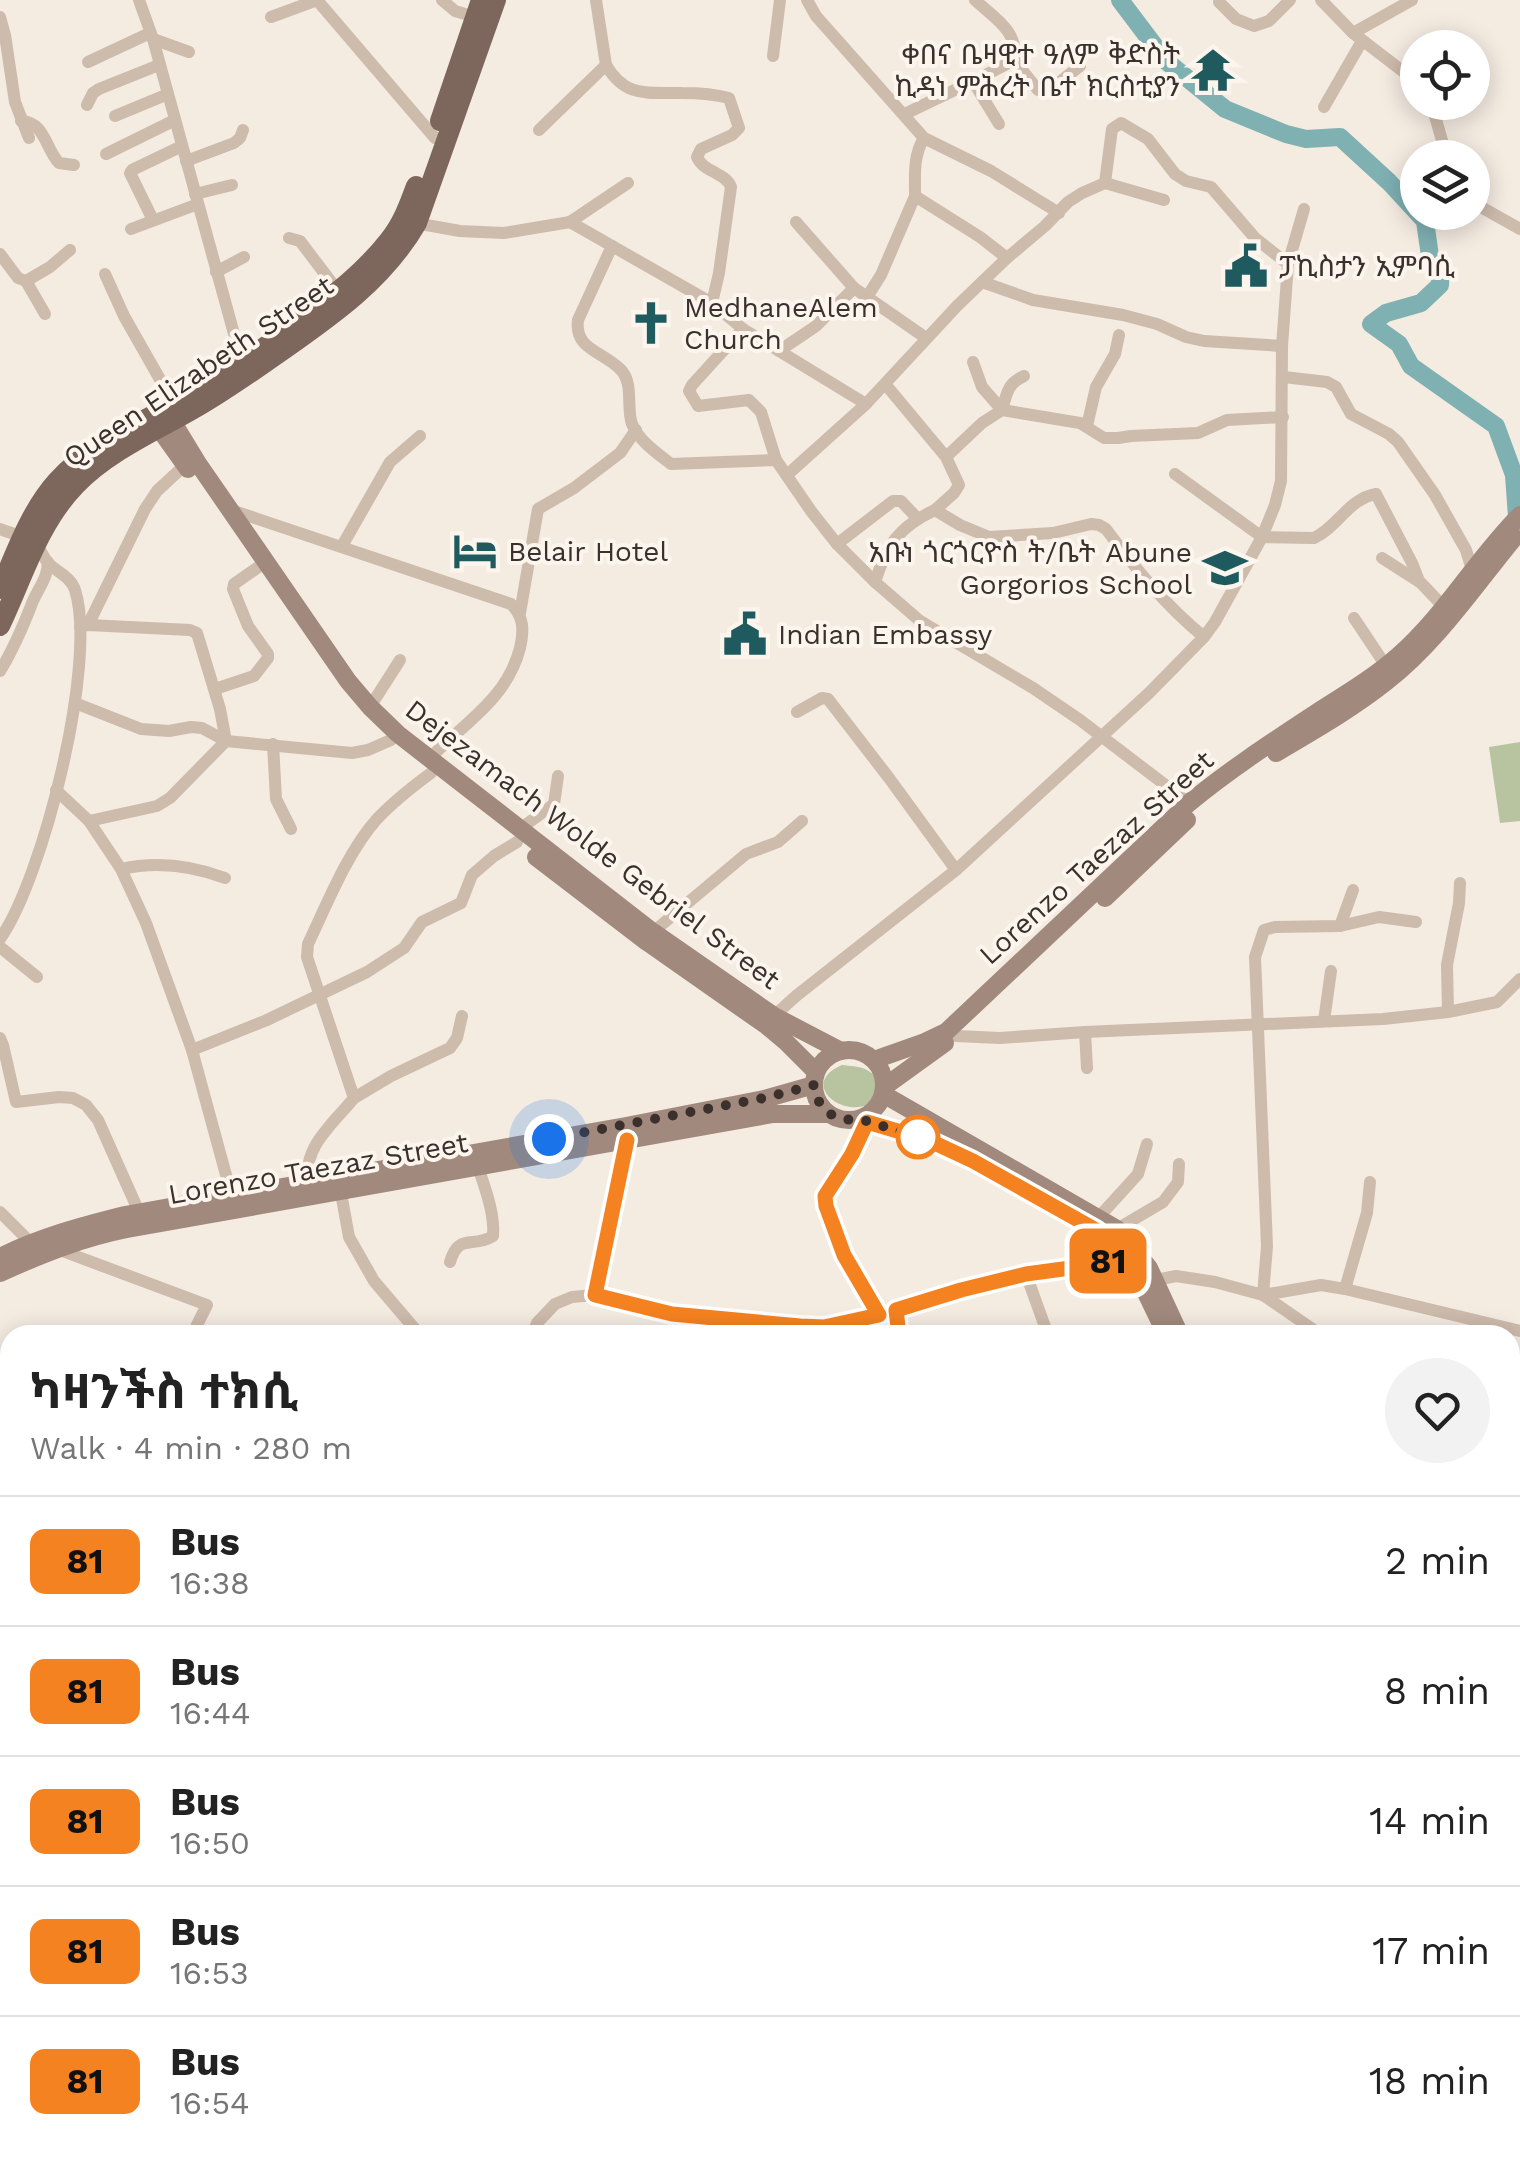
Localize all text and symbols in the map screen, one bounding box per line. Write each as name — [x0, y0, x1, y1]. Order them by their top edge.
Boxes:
map controls — [1400, 30, 1490, 230]
button: locate — [1400, 30, 1490, 120]
place label: ቀበና ቤዛዊተ ዓለም ቅድስት ኪዳነ ምሕረት ቤተ ክርስቲያን — [895, 38, 1180, 103]
temple icon: ቀበና ቤዛዊተ ዓለም ቅድስት ኪዳነ ምሕረት ቤተ ክርስቲያን — [1189, 46, 1237, 94]
button: layers — [1400, 140, 1490, 230]
public building icon: ፓኪስታን ኢምባሲ — [1222, 242, 1270, 290]
place label: ፓኪስታን ኢምባሲ — [1279, 250, 1455, 283]
street label: Queen Elizabeth Street — [57, 269, 340, 474]
place label: MedhaneAlem Church — [684, 291, 878, 356]
church icon: MedhaneAlem Church — [627, 299, 675, 347]
hotel icon: Belair Hotel — [451, 527, 499, 575]
place label: Belair Hotel — [508, 535, 668, 568]
place label: አቡነ ጎርጎርዮስ ት/ቤት Abune Gorgorios School — [869, 536, 1192, 601]
school or university icon: አቡነ ጎርጎርዮስ ት/ቤት Abune Gorgorios School — [1201, 544, 1249, 592]
public building icon: Indian Embassy — [721, 610, 769, 658]
place label: Indian Embassy — [778, 618, 993, 651]
street label: Dejezamach Wolde Gebriel Street — [399, 693, 787, 996]
street label: Lorenzo Taezaz Street — [972, 743, 1220, 971]
your location — [524, 1114, 574, 1164]
unlabelled marker — [897, 1116, 939, 1158]
street label: Lorenzo Taezaz Street — [166, 1126, 471, 1211]
line badge: 81 — [1063, 1228, 1153, 1294]
text: 81 — [1089, 1240, 1127, 1282]
button: heart — [1385, 1358, 1490, 1463]
text: ካዛንችስ ተክሲ — [30, 1363, 298, 1420]
text: Walk · 4 min · 280 m — [30, 1429, 352, 1467]
text: Bus — [170, 1520, 240, 1564]
text: 2 min — [1385, 1539, 1490, 1583]
text: 81 — [66, 1540, 104, 1582]
text: 16:38 — [170, 1564, 250, 1602]
text: Bus — [170, 1650, 240, 1694]
text: 8 min — [1384, 1669, 1490, 1713]
text: 81 — [66, 1670, 104, 1712]
text: 16:44 — [170, 1694, 251, 1732]
text: Bus — [170, 1780, 240, 1824]
text: 14 min — [1369, 1799, 1490, 1843]
text: 81 — [66, 1800, 104, 1842]
text: 16:50 — [170, 1824, 250, 1862]
text: Bus — [170, 1910, 240, 1954]
text: 17 min — [1372, 1929, 1490, 1973]
text: 81 — [66, 1930, 104, 1972]
text: 16:53 — [170, 1954, 249, 1992]
text: Bus — [170, 2040, 240, 2084]
text: 18 min — [1369, 2059, 1490, 2103]
text: 81 — [66, 2060, 104, 2102]
text: 16:54 — [170, 2084, 250, 2122]

